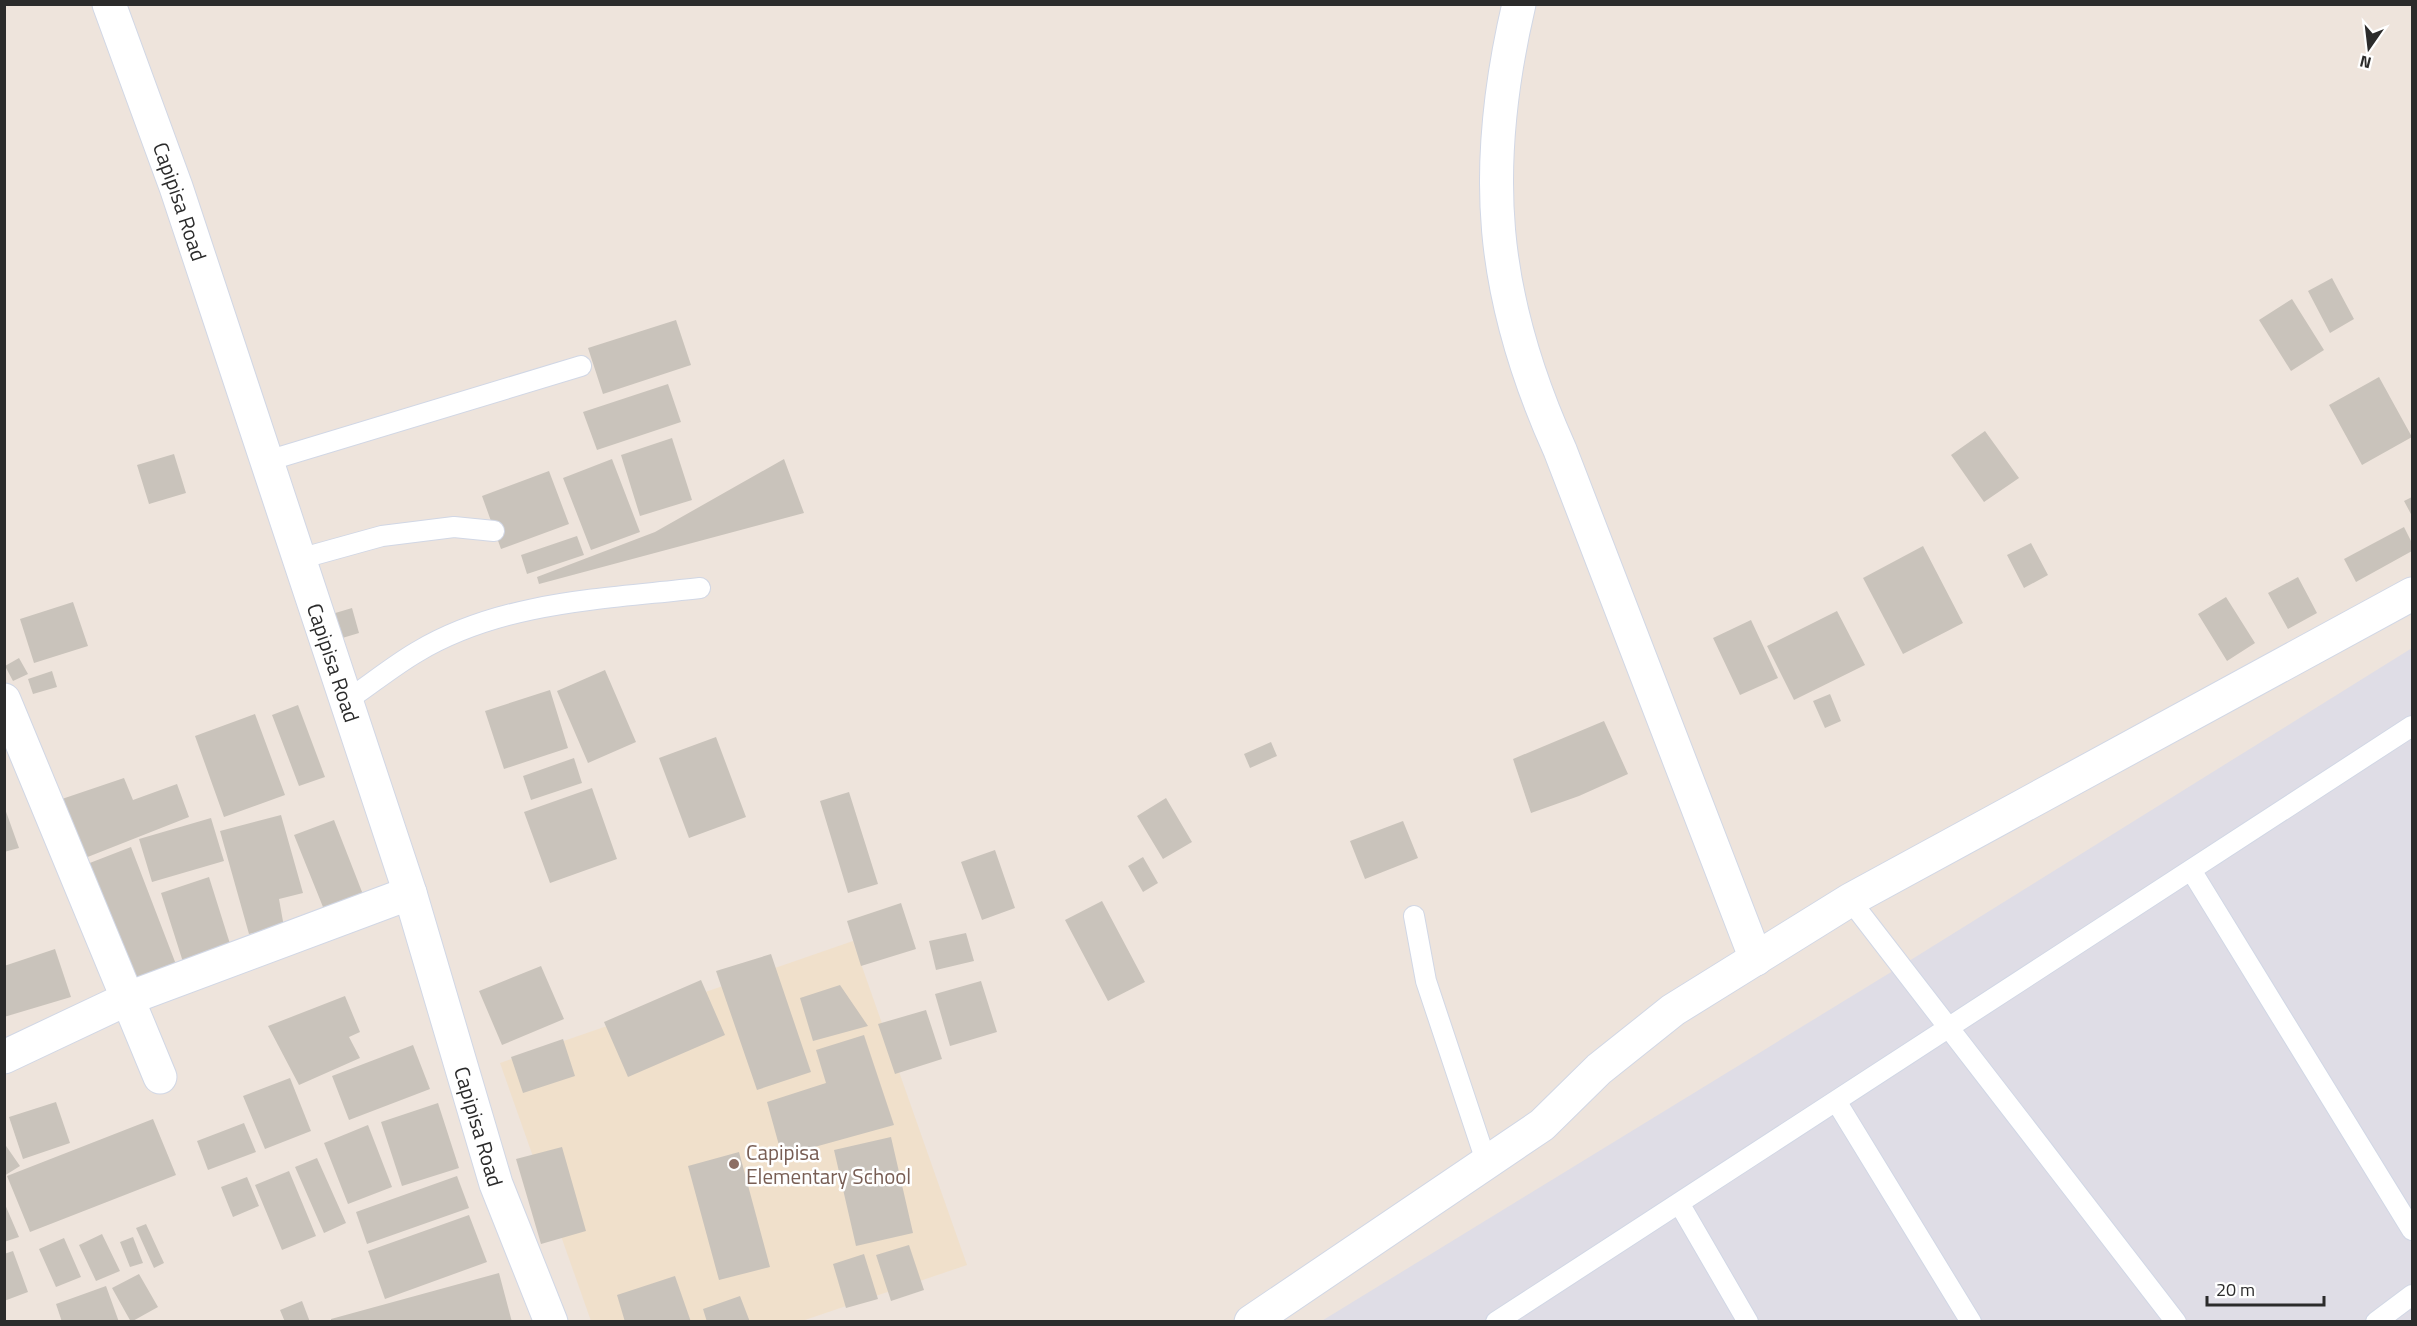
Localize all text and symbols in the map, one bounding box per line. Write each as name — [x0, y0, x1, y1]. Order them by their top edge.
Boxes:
north arrow — [2339, 18, 2399, 78]
text: N — [2357, 50, 2374, 76]
street label: Capipisa Road — [145, 138, 215, 265]
street label: Capipisa Road — [299, 599, 368, 726]
street label: Capipisa Road — [446, 1063, 512, 1190]
place label: Capipisa Elementary School — [746, 1136, 911, 1192]
marker: Capipisa Elementary School — [727, 1157, 741, 1171]
scale bar — [2207, 1269, 2324, 1307]
text: 20 m — [2216, 1276, 2255, 1303]

